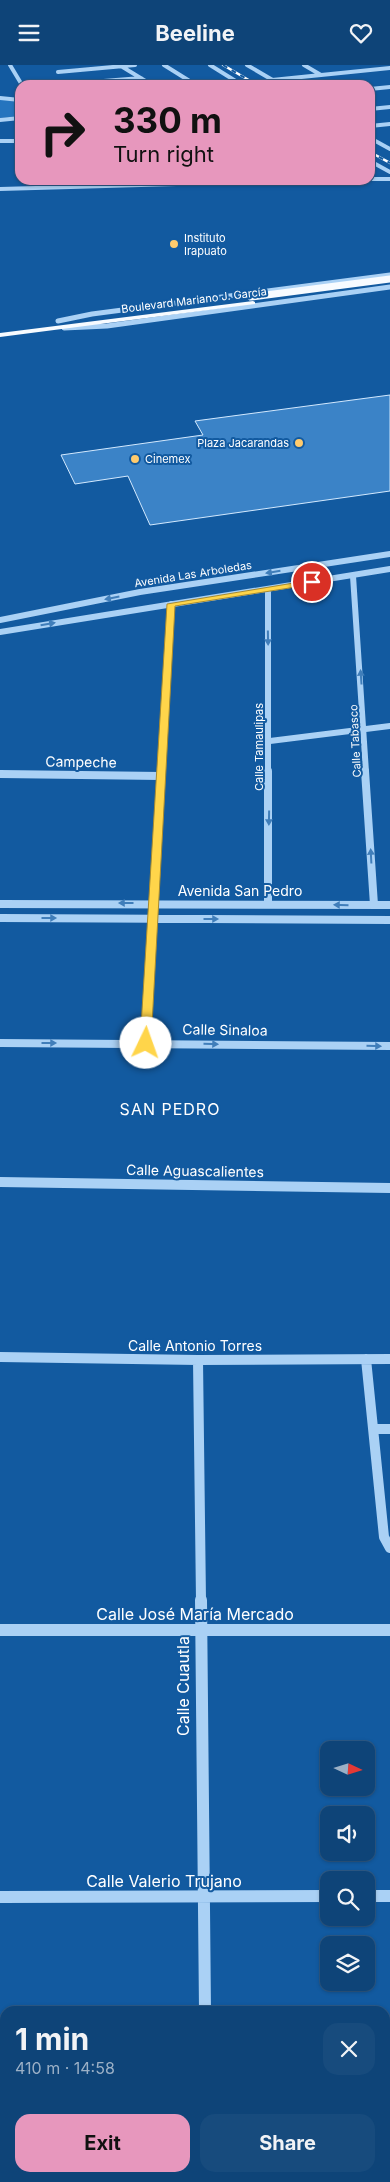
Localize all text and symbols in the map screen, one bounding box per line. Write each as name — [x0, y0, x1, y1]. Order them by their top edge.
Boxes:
icon: menu — [15, 19, 43, 47]
icon: heart — [347, 19, 375, 47]
text: Beeline — [155, 20, 235, 46]
text: 330 m — [113, 99, 222, 141]
icon: right — [30, 100, 95, 165]
text: Turn right — [113, 141, 214, 167]
place label: Instituto Irapuato — [184, 231, 227, 258]
marker: Instituto Irapuato — [168, 238, 180, 250]
street label: Boulevard Mariano J. García — [121, 284, 267, 316]
place label: Plaza Jacarandas — [197, 436, 289, 450]
marker: Plaza Jacarandas — [293, 437, 305, 449]
place label: Cinemex — [145, 452, 190, 466]
marker: Cinemex — [129, 453, 141, 465]
street label: Avenida Las Arboledas — [133, 558, 253, 590]
pin — [291, 561, 333, 603]
icon: arrive — [298, 568, 326, 596]
one-way arrow — [264, 569, 280, 577]
one-way arrow — [105, 594, 120, 602]
one-way arrow — [40, 620, 56, 628]
one-way arrow — [265, 630, 273, 646]
one-way arrow — [356, 668, 364, 684]
street label: Calle Tamaulipas — [252, 703, 266, 791]
street label: Calle Tabasco — [346, 704, 364, 778]
street label: Campeche — [45, 752, 117, 771]
one-way arrow — [265, 810, 273, 826]
one-way arrow — [367, 848, 375, 864]
street label: Avenida San Pedro — [178, 882, 302, 899]
one-way arrow — [118, 899, 134, 907]
one-way arrow — [333, 901, 349, 909]
one-way arrow — [41, 914, 57, 922]
one-way arrow — [203, 915, 219, 923]
position arrow — [119, 1016, 171, 1068]
street label: Calle Sinaloa — [182, 1020, 268, 1039]
one-way arrow — [41, 1039, 57, 1047]
one-way arrow — [203, 1040, 219, 1048]
one-way arrow — [366, 1042, 382, 1050]
district label: SAN PEDRO — [120, 1099, 220, 1119]
street label: Calle Aguascalientes — [126, 1161, 264, 1180]
street label: Calle Antonio Torres — [128, 1337, 262, 1354]
street label: Calle José María Mercado — [96, 1604, 294, 1624]
street label: Calle Cuautla — [173, 1636, 193, 1736]
north arrow — [320, 1741, 375, 1796]
map controls — [320, 1741, 375, 1991]
button: sound — [320, 1806, 375, 1861]
street label: Calle Valerio Trujano — [86, 1871, 242, 1891]
button: search — [320, 1871, 375, 1926]
button: layers — [320, 1936, 375, 1991]
text: 1 min — [15, 2021, 89, 2057]
button: close — [323, 2023, 375, 2075]
text: 410 m · 14:58 — [15, 2058, 115, 2078]
button: Exit — [15, 2114, 190, 2172]
button: Share — [200, 2114, 375, 2172]

